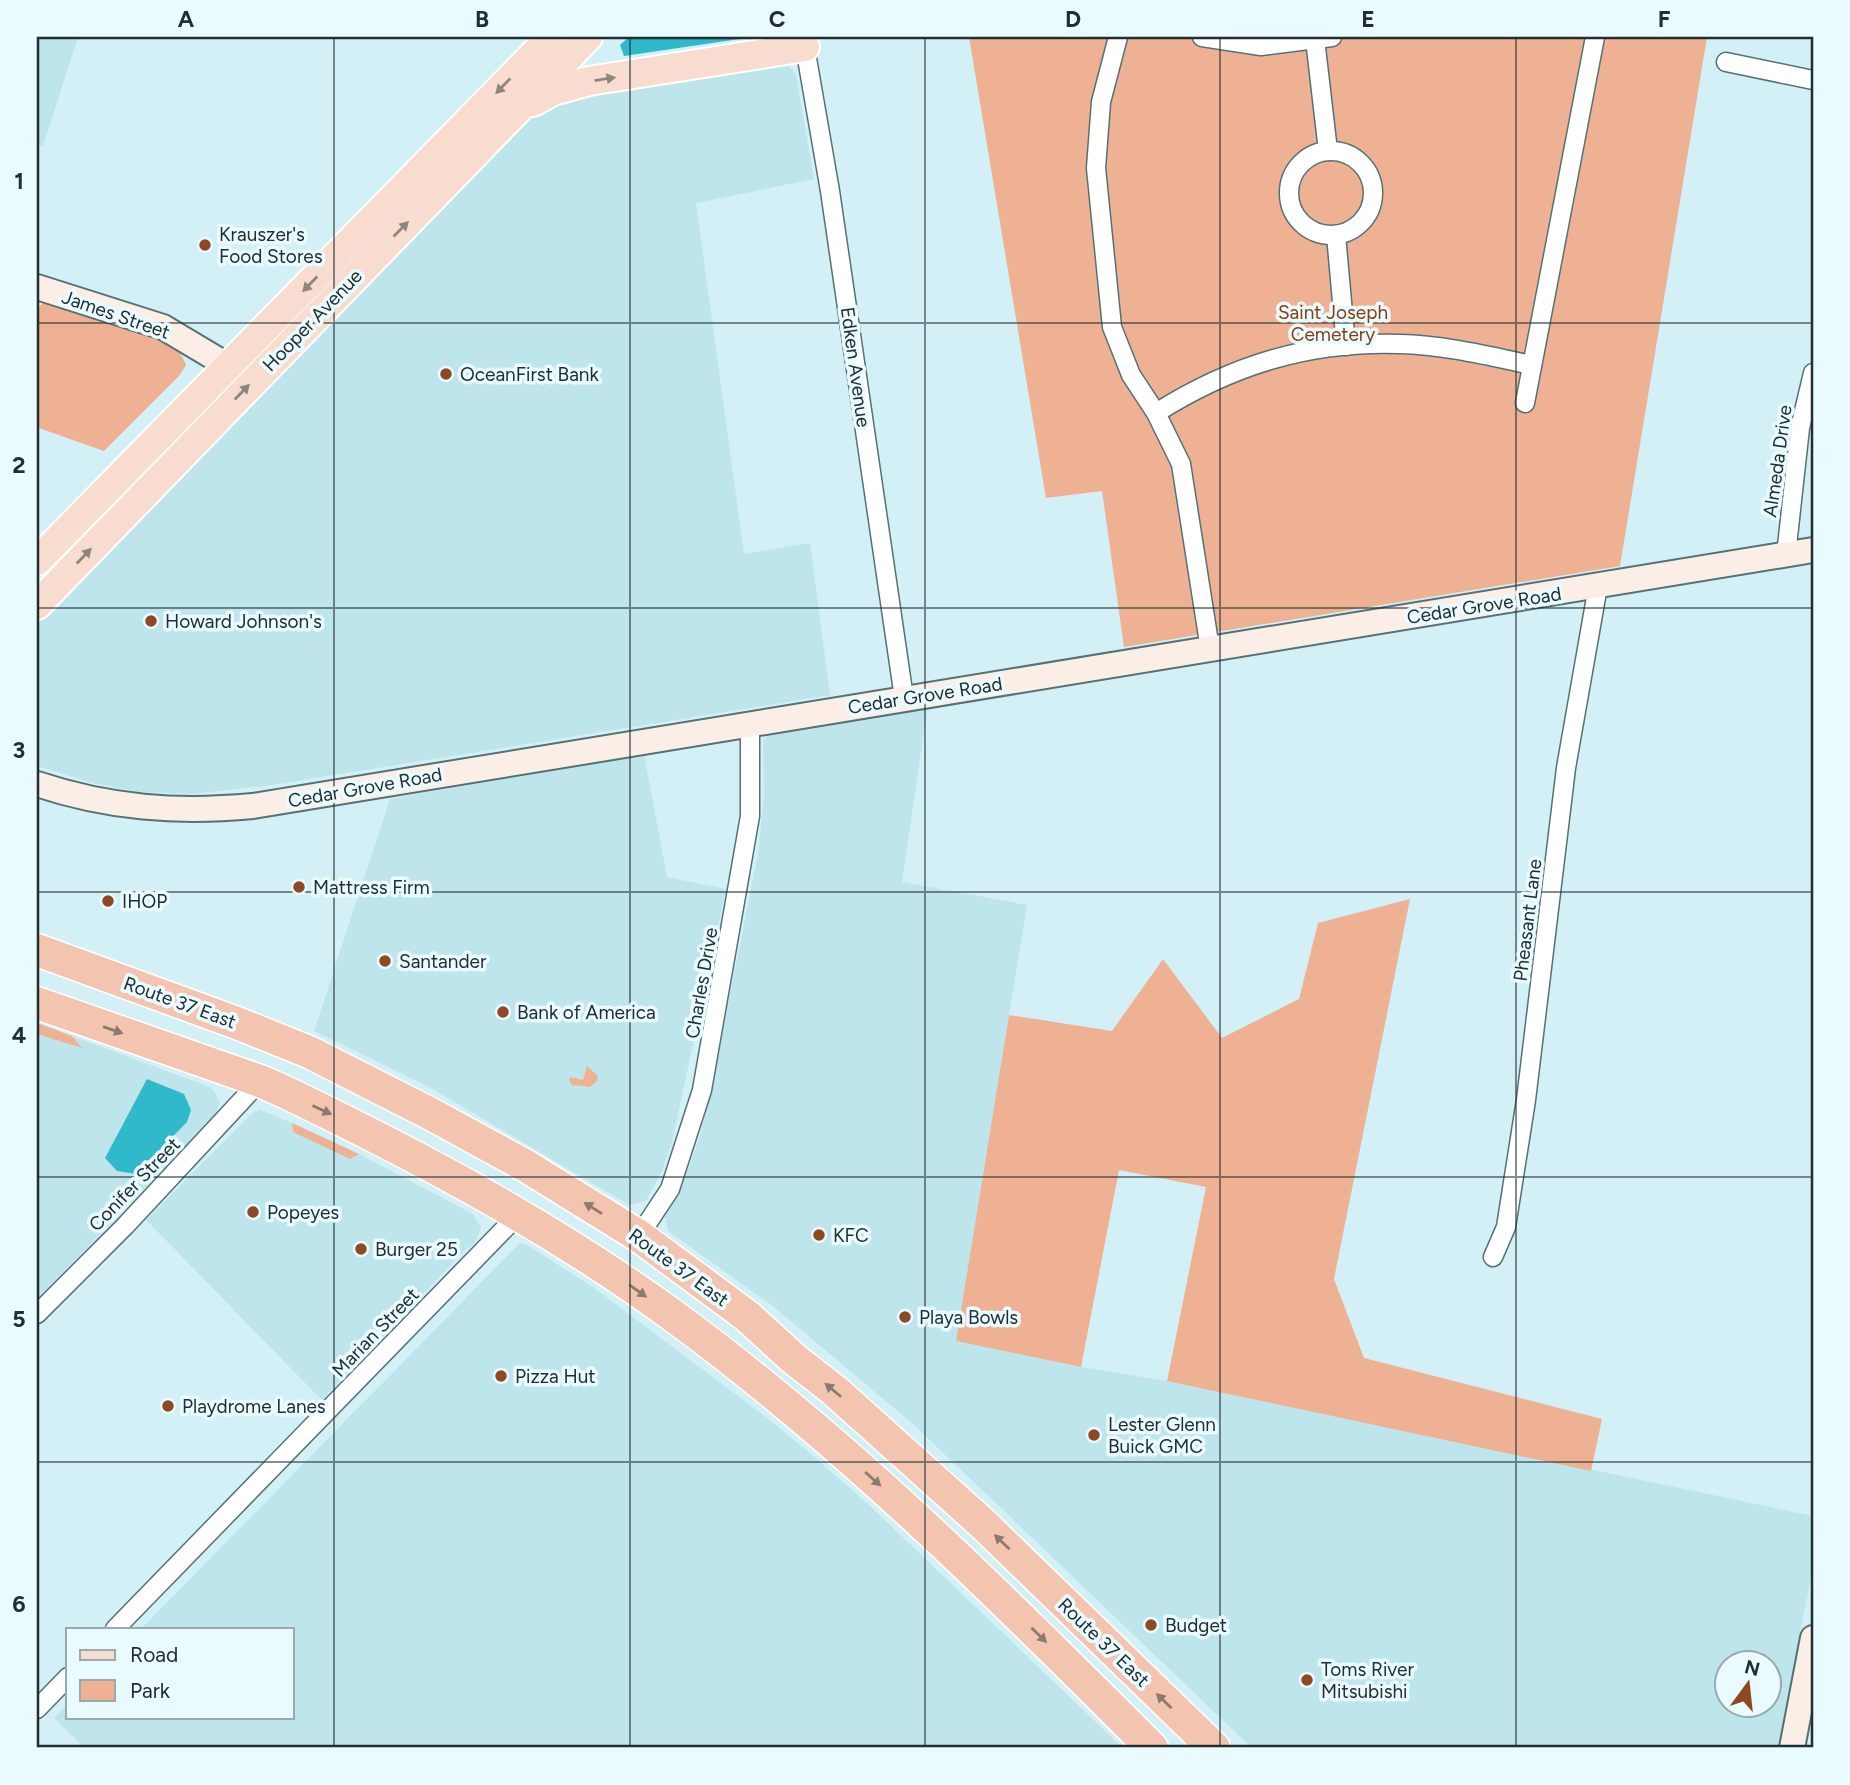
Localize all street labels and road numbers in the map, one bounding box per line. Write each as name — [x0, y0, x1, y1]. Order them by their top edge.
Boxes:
street label: Hooper Avenue — [258, 264, 367, 376]
street label: James Street — [59, 285, 173, 344]
street label: Edken Avenue — [836, 305, 875, 429]
street label: Almeda Drive — [1758, 403, 1797, 519]
street label: Cedar Grove Road — [1405, 582, 1563, 629]
street label: Cedar Grove Road — [846, 672, 1004, 719]
street label: Cedar Grove Road — [286, 763, 444, 812]
street label: Pheasant Lane — [1509, 858, 1546, 983]
street label: Charles Drive — [680, 926, 723, 1040]
street label: Route 37 East — [120, 971, 239, 1033]
street label: Conifer Street — [84, 1133, 185, 1236]
street label: Route 37 East — [624, 1223, 733, 1311]
street label: Marian Street — [327, 1283, 423, 1382]
street label: Route 37 East — [1053, 1593, 1154, 1692]

